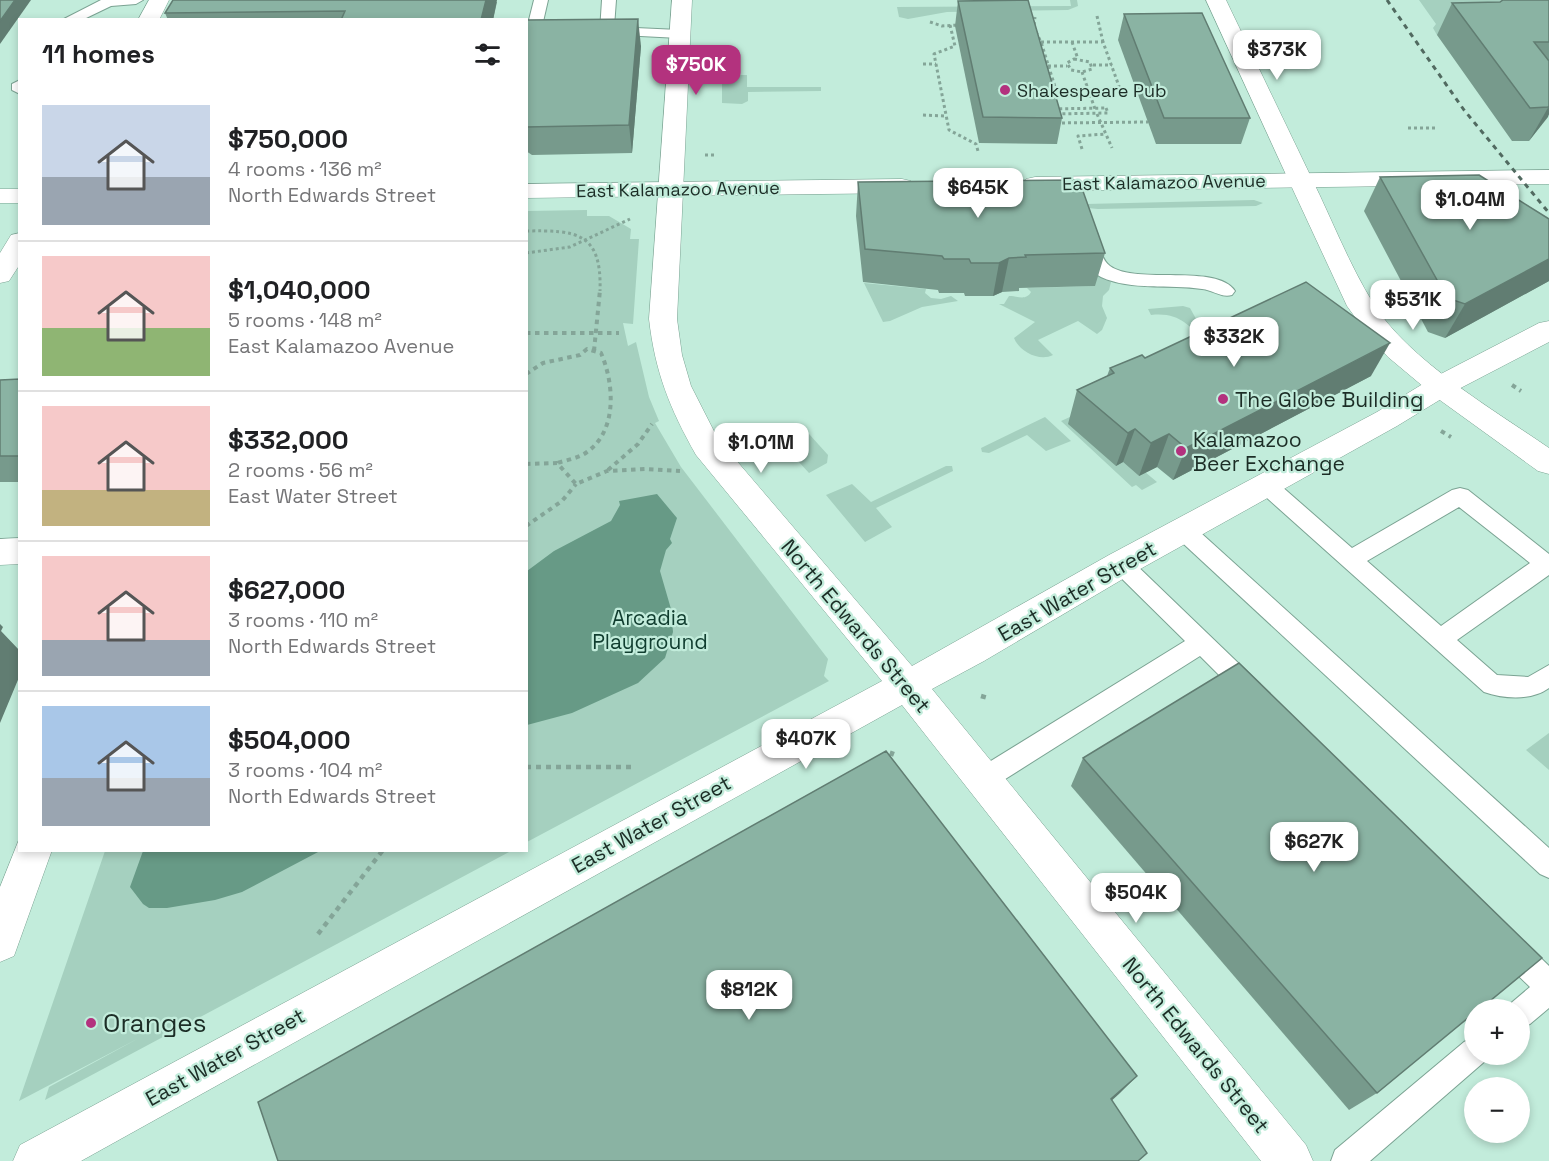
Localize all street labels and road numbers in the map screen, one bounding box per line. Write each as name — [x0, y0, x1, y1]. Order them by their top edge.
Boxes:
street label: East Kalamazoo Avenue — [1062, 169, 1266, 195]
street label: East Kalamazoo Avenue — [576, 176, 780, 202]
street label: North Edwards Street — [775, 534, 937, 718]
street label: East Water Street — [993, 535, 1161, 647]
street label: East Water Street — [566, 769, 736, 879]
street label: North Edwards Street — [1117, 952, 1275, 1138]
street label: East Water Street — [140, 1002, 310, 1112]

